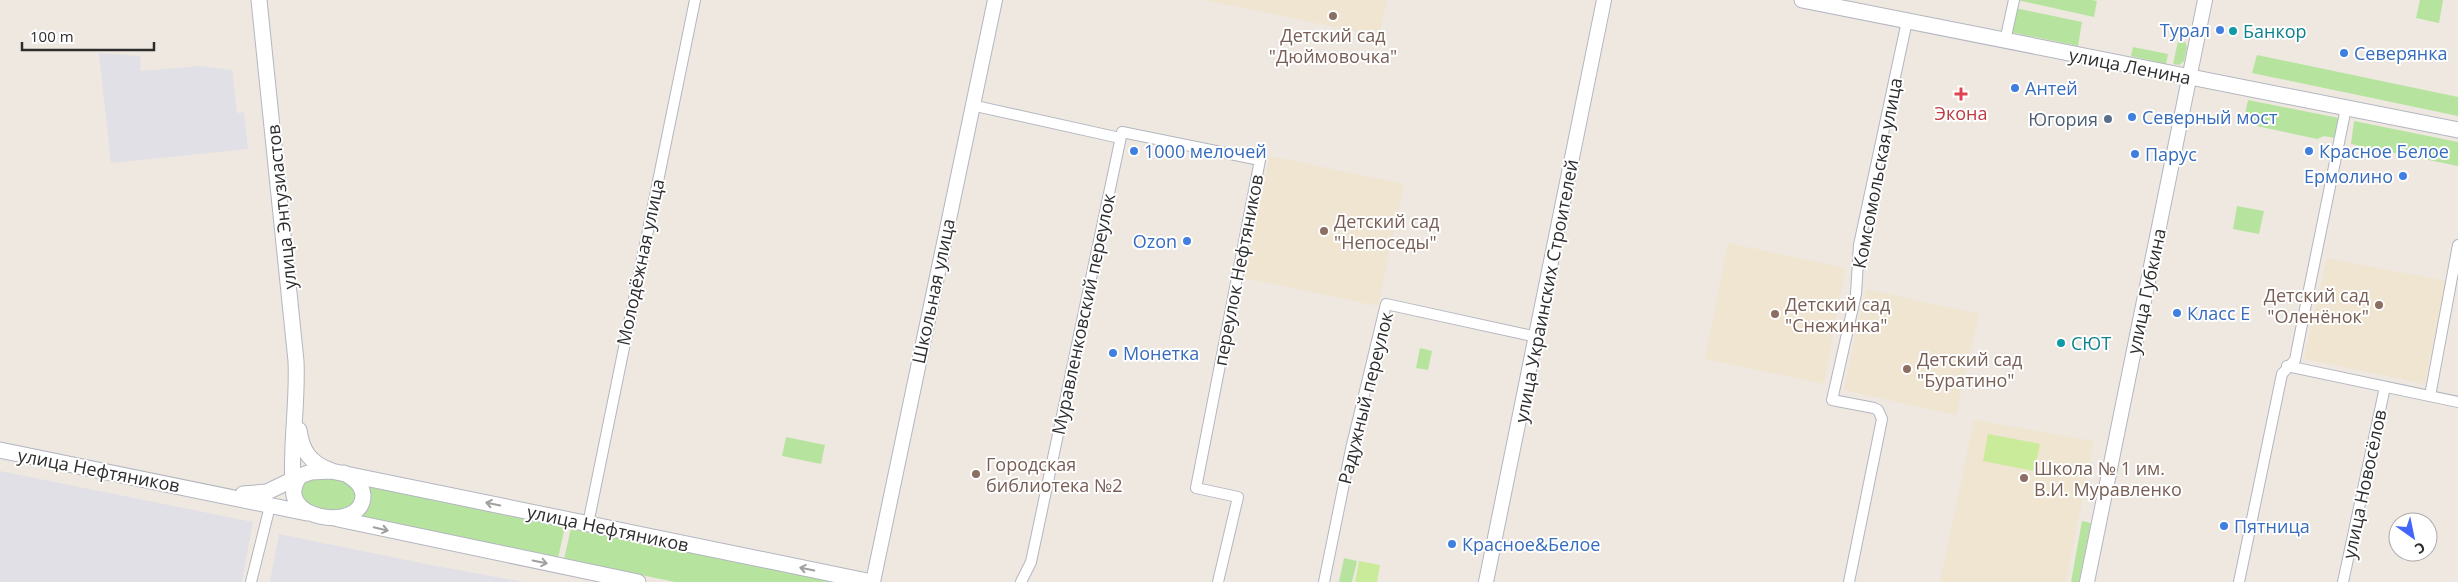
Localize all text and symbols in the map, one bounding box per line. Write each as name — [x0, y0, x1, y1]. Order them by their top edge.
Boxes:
marker: Детский сад "Дюймовочка" — [1327, 10, 1339, 22]
place label: Турал — [2160, 18, 2210, 42]
place label: Банкор — [2243, 19, 2307, 43]
scale bar — [22, 20, 155, 52]
place label: Детский сад "Дюймовочка" — [1269, 23, 1397, 68]
marker: Турал — [2214, 24, 2226, 36]
marker: Банкор — [2227, 25, 2239, 37]
text: 100 m — [30, 26, 74, 46]
place label: Северянка — [2354, 41, 2448, 65]
street label: улица Ленина — [2067, 42, 2193, 90]
marker: Северянка — [2338, 47, 2350, 59]
street label: Комсомольская улица — [1847, 75, 1907, 271]
place label: Антей — [2025, 76, 2078, 100]
marker: Антей — [2009, 82, 2021, 94]
marker: Экона — [1955, 88, 1967, 100]
place label: Экона — [1935, 101, 1987, 125]
place label: Северный мост — [2142, 105, 2278, 129]
place label: Югория — [2028, 107, 2098, 131]
marker: Северный мост — [2126, 111, 2138, 123]
marker: Югория — [2102, 113, 2114, 125]
street label: улица Энтузиастов — [260, 124, 302, 290]
place label: 1000 мелочей — [1144, 139, 1267, 163]
place label: Красное Белое — [2319, 139, 2449, 163]
place label: Парус — [2145, 142, 2197, 166]
marker: 1000 мелочей — [1128, 145, 1140, 157]
marker: Красное Белое — [2303, 145, 2315, 157]
marker: Парус — [2129, 148, 2141, 160]
street label: улица Украинских Строителей — [1509, 157, 1583, 425]
place label: Ермолино — [2304, 164, 2393, 188]
marker: Ермолино — [2397, 170, 2409, 182]
street label: переулок Нефтяников — [1208, 172, 1268, 368]
street label: Молодёжная улица — [611, 176, 669, 348]
street label: Муравленковский переулок — [1046, 190, 1120, 437]
place label: Детский сад "Непоседы" — [1334, 209, 1439, 254]
street label: Школьная улица — [906, 216, 960, 366]
marker: Детский сад "Непоседы" — [1318, 225, 1330, 237]
street label: улица Губкина — [2121, 226, 2171, 356]
place label: Ozon — [1133, 229, 1177, 253]
marker: Ozon — [1181, 235, 1193, 247]
place label: Детский сад "Оленёнок" — [2264, 283, 2369, 328]
place label: Детский сад "Снежинка" — [1785, 292, 1890, 337]
marker: Детский сад "Оленёнок" — [2373, 299, 2385, 311]
place label: Класс Е — [2187, 301, 2250, 325]
marker: Класс Е — [2171, 307, 2183, 319]
marker: Детский сад "Снежинка" — [1769, 308, 1781, 320]
street label: Радужный переулок — [1332, 309, 1398, 487]
place label: СЮТ — [2071, 331, 2111, 355]
marker: СЮТ — [2055, 337, 2067, 349]
place label: Монетка — [1123, 341, 1199, 365]
marker: Монетка — [1107, 347, 1119, 359]
place label: Детский сад "Буратино" — [1917, 347, 2022, 392]
marker: Детский сад "Буратино" — [1901, 363, 1913, 375]
street label: улица Новосёлов — [2336, 407, 2392, 561]
street label: улица Нефтяников — [16, 443, 182, 497]
place label: Городская библиотека №2 — [986, 452, 1123, 497]
place label: Школа № 1 им. В.И. Муравленко — [2034, 456, 2182, 501]
marker: Городская библиотека №2 — [970, 468, 982, 480]
marker: Школа № 1 им. В.И. Муравленко — [2018, 472, 2030, 484]
one-way arrow — [486, 499, 502, 508]
street label: улица Нефтяников — [525, 499, 691, 557]
north arrow — [2388, 512, 2438, 562]
place label: Пятница — [2234, 514, 2310, 538]
marker: Пятница — [2218, 520, 2230, 532]
one-way arrow — [373, 525, 389, 534]
place label: Красное&Белое — [1462, 532, 1600, 556]
marker: Красное&Белое — [1446, 538, 1458, 550]
text: С — [2411, 538, 2429, 559]
one-way arrow — [532, 558, 548, 568]
one-way arrow — [799, 563, 815, 573]

